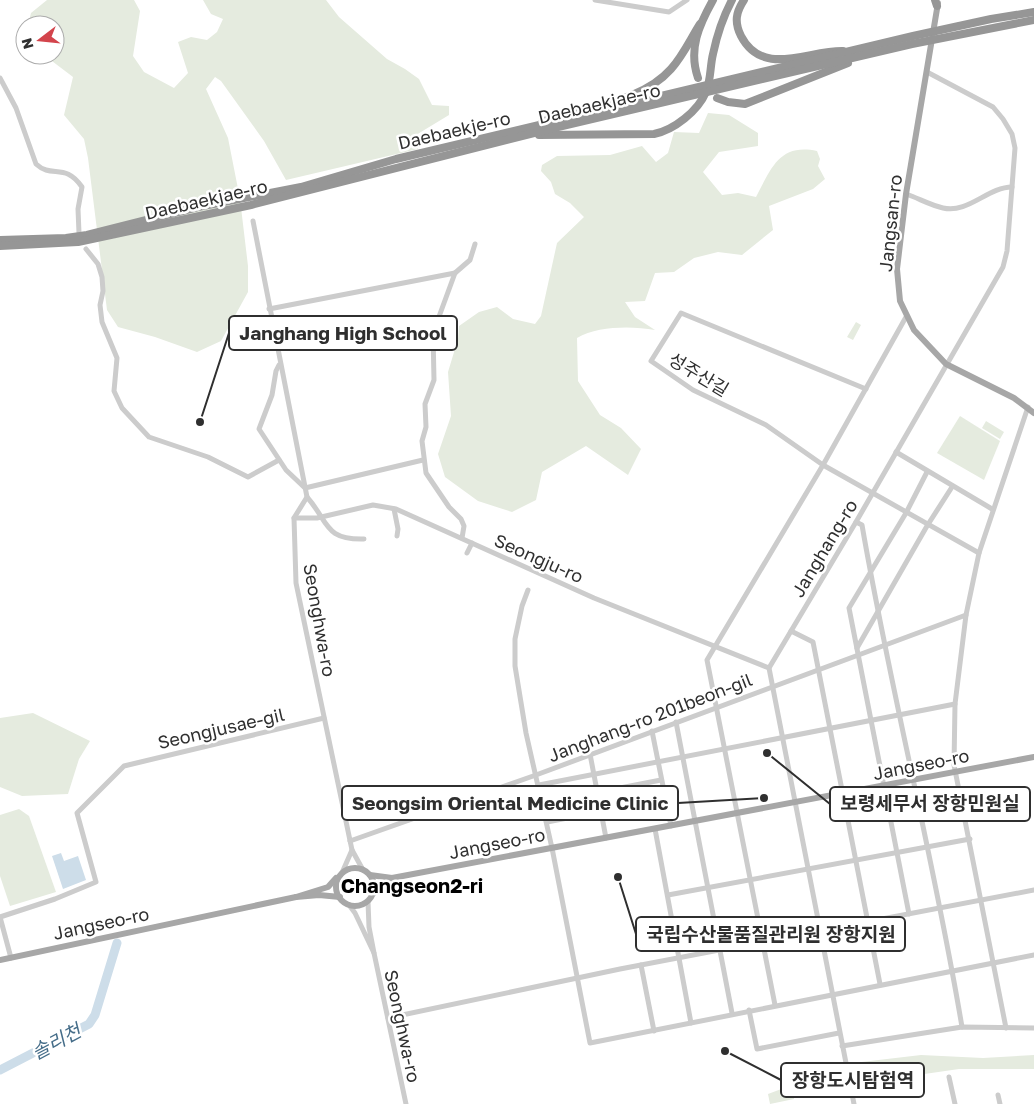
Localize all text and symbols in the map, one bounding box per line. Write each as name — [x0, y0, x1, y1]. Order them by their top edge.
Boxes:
north arrow — [15, 15, 65, 65]
text: N — [17, 36, 37, 51]
street label: Daebaekjae-ro — [536, 78, 662, 128]
street label: Daebaekje-ro — [396, 106, 512, 154]
street label: Jangsan-ro — [874, 173, 906, 273]
street label: Daebaekjae-ro — [143, 174, 269, 224]
callout: Janghang High School — [229, 316, 457, 350]
text: Janghang High School — [239, 321, 447, 344]
street label: 성주산길 — [665, 348, 733, 400]
street label: Janghang-ro — [786, 495, 862, 601]
street label: Seongju-ro — [491, 529, 587, 587]
street label: Seonghwa-ro — [299, 562, 341, 678]
street label: Janghang-ro 201beon-gil — [545, 668, 755, 766]
street label: Seongjusae-gil — [156, 703, 287, 753]
street label: Jangseo-ro — [871, 744, 971, 784]
callout: Seongsim Oriental Medicine Clinic — [342, 786, 678, 820]
callout: 보령세무서 장항민원실 — [830, 787, 1030, 821]
text: Seongsim Oriental Medicine Clinic — [352, 791, 668, 814]
text: 보령세무서 장항민원실 — [840, 791, 1020, 814]
street label: Jangseo-ro — [447, 823, 547, 863]
district label: Changseon2-ri — [341, 873, 483, 897]
street label: Jangseo-ro — [51, 902, 151, 944]
callout: 국립수산물품질관리원 장항지원 — [636, 917, 905, 951]
text: 국립수산물품질관리원 장항지원 — [646, 922, 896, 945]
street label: Seonghwa-ro — [380, 968, 426, 1084]
water label: 솔리천 — [27, 1018, 86, 1063]
callout: 장항도시탐험역 — [781, 1063, 924, 1097]
text: 장항도시탐험역 — [792, 1068, 914, 1091]

